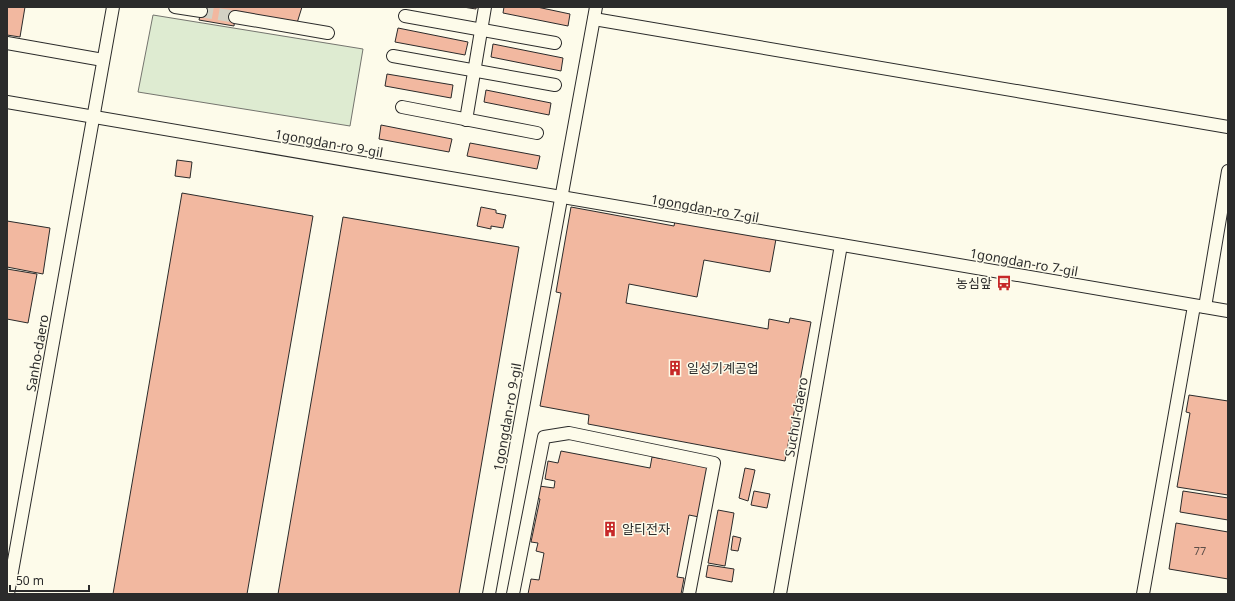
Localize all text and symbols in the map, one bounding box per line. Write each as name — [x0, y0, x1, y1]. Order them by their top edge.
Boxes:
street label: 1gongdan-ro 9-gil — [274, 125, 384, 161]
street label: 1gongdan-ro 7-gil — [650, 190, 760, 226]
street label: 1gongdan-ro 7-gil — [969, 244, 1079, 280]
place label: 농심앞 — [956, 274, 992, 292]
bus stop icon: 농심앞 — [995, 274, 1013, 292]
street label: Sanho-daero — [21, 313, 53, 393]
building icon: 일성기계공업 — [666, 359, 684, 377]
place label: 일성기계공업 — [687, 359, 759, 377]
street label: 1gongdan-ro 9-gil — [489, 362, 525, 472]
street label: Suchul-daero — [780, 376, 812, 458]
building icon: 알티전자 — [601, 520, 619, 538]
place label: 알티전자 — [622, 520, 670, 538]
house number: 77 — [1194, 543, 1206, 558]
scale bar — [10, 567, 89, 593]
text: 50 m — [16, 572, 44, 589]

